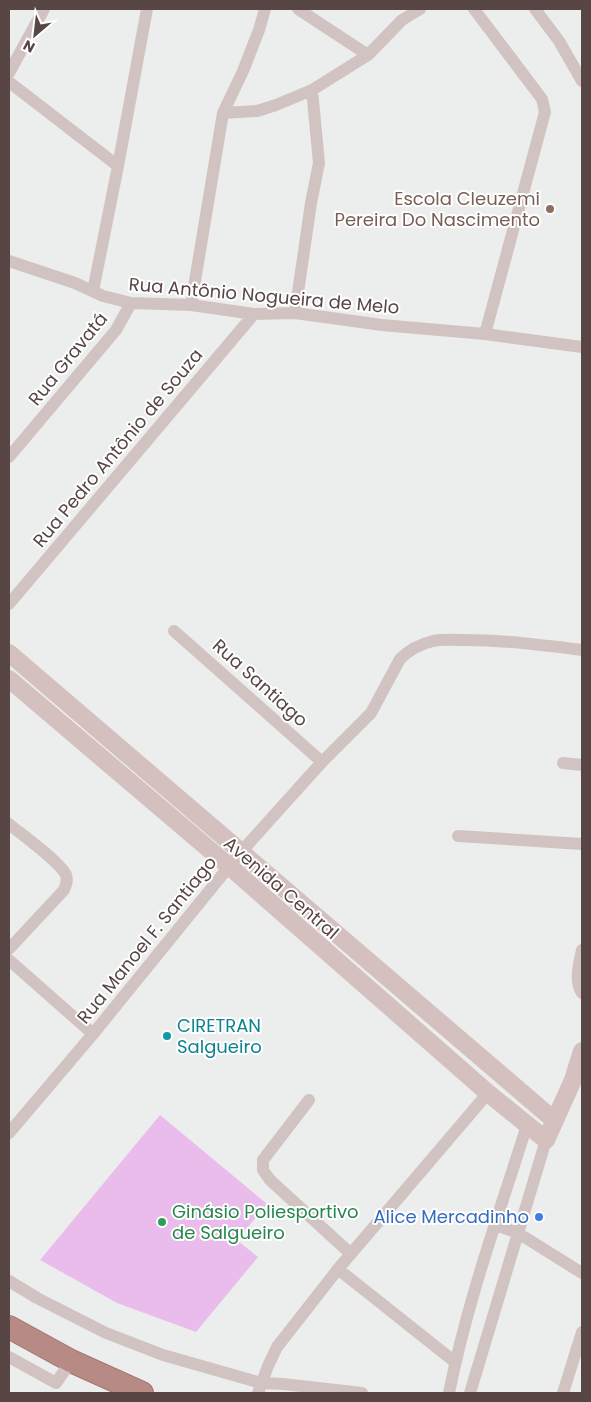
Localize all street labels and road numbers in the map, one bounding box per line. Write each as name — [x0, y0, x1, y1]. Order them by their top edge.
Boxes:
street label: Rua Antônio Nogueira de Melo — [128, 271, 400, 320]
street label: Rua Gravatá — [22, 307, 113, 411]
street label: Rua Pedro Antônio de Souza — [27, 343, 208, 552]
street label: Rua Santiago — [207, 633, 313, 732]
street label: Avenida Central — [218, 831, 344, 945]
street label: Rua Manoel F. Santiago — [71, 850, 222, 1029]

